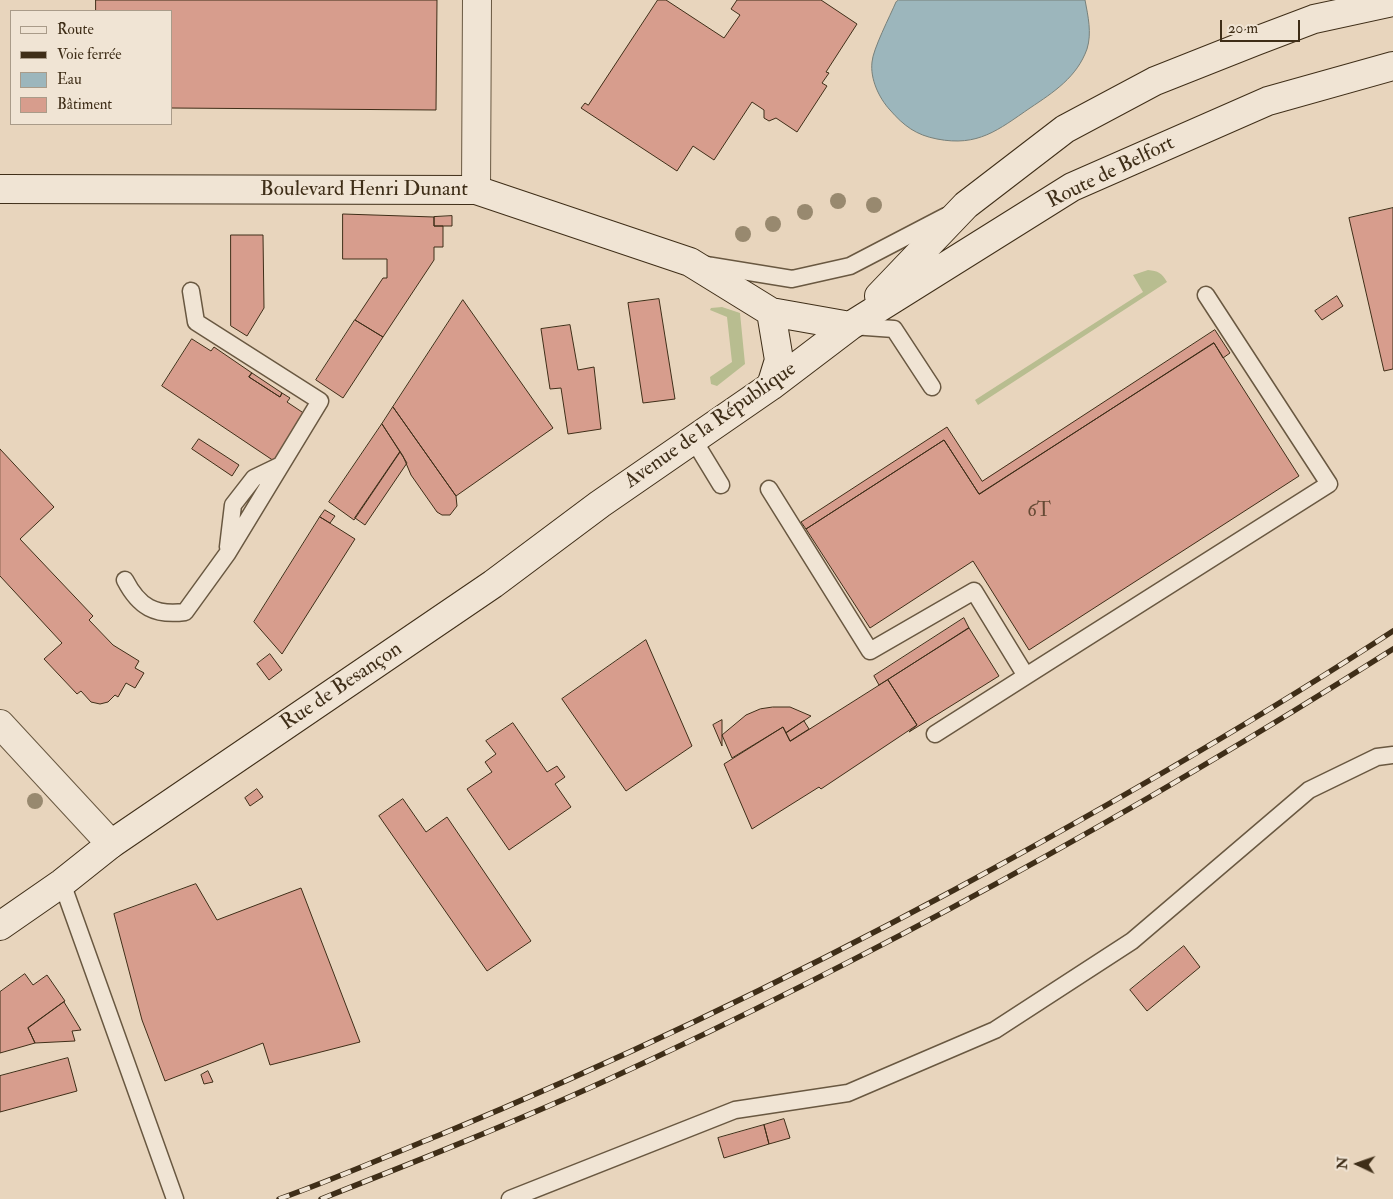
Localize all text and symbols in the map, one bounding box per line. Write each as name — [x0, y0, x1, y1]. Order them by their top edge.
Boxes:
legend — [10, 10, 172, 125]
scale bar — [1223, 10, 1303, 42]
text: 20 m — [1228, 19, 1258, 38]
text: Route — [57, 20, 94, 39]
text: Voie ferrée — [57, 45, 122, 64]
text: Eau — [57, 70, 82, 89]
text: Bâtiment — [57, 95, 112, 114]
street label: Route de Belfort — [1043, 131, 1179, 215]
street label: Boulevard Henri Dunant — [260, 177, 468, 203]
street label: Avenue de la République — [620, 357, 802, 495]
house number: 6T — [1027, 501, 1051, 523]
street label: Rue de Besançon — [277, 637, 407, 737]
north arrow — [1333, 1139, 1383, 1189]
text: N — [1334, 1156, 1351, 1170]

